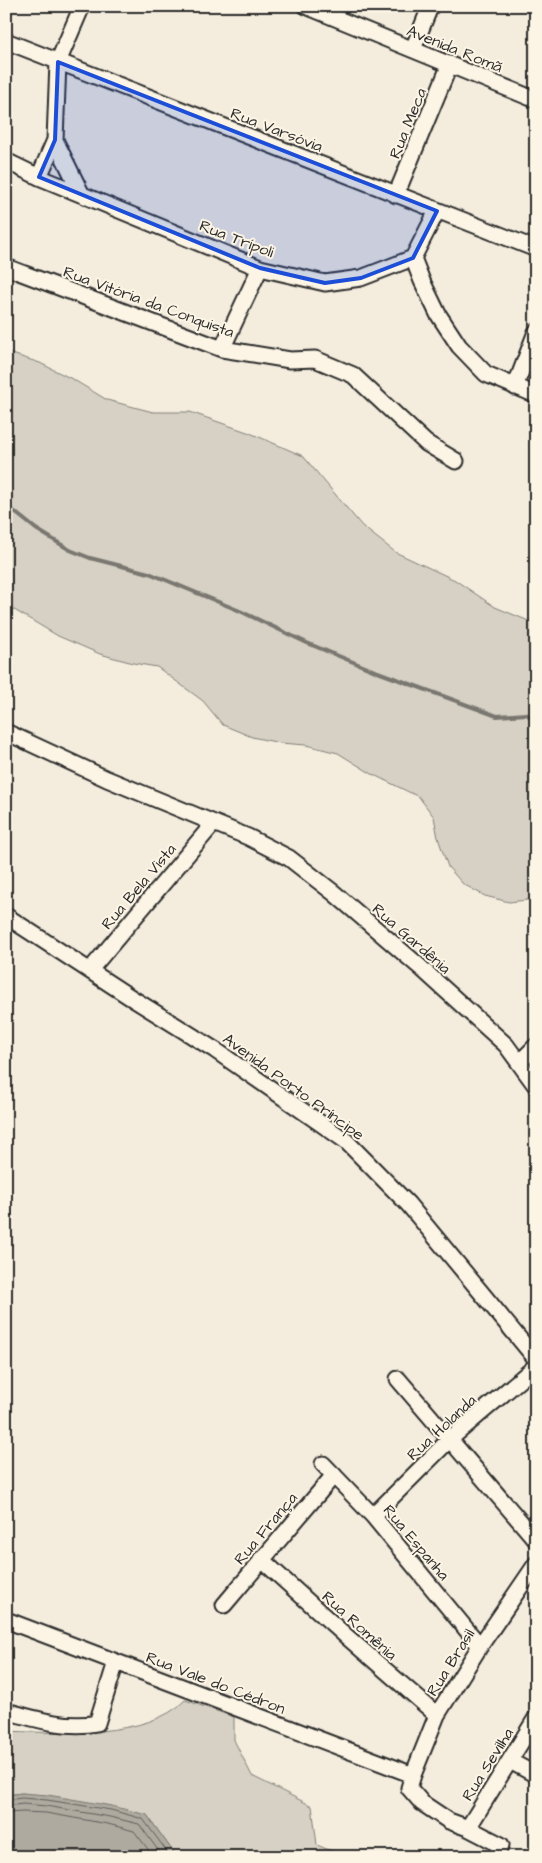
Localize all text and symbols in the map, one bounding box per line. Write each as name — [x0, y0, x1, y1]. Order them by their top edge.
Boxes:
street label: Avenida Romã — [404, 20, 506, 78]
street label: Rua Meca — [384, 85, 432, 162]
street label: Rua Varsóvia — [227, 102, 326, 158]
street label: Rua Trípoli — [196, 215, 278, 263]
street label: Rua Vitória da Conquista — [60, 261, 237, 343]
street label: Rua Bela Vista — [96, 839, 181, 934]
street label: Rua Gardênia — [367, 898, 455, 979]
street label: Avenida Porto Príncipe — [218, 1028, 369, 1146]
street label: Rua Holanda — [402, 1390, 481, 1466]
street label: Rua França — [229, 1488, 303, 1570]
street label: Rua Espanha — [378, 1500, 454, 1585]
street label: Rua Romênia — [317, 1586, 402, 1665]
street label: Rua Brasil — [422, 1625, 480, 1700]
street label: Rua Vale do Cédron — [143, 1646, 288, 1720]
street label: Rua Sevilha — [457, 1724, 519, 1805]

